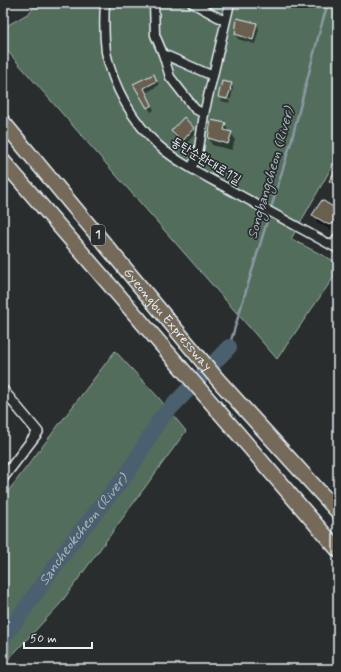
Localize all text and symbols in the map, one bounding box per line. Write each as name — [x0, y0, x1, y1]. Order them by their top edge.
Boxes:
water label: Songbangcheon (River) — [244, 103, 301, 241]
street label: 동탄순환대로1길 — [168, 133, 244, 189]
road number: 1 — [91, 225, 105, 245]
street label: Gyeongbu Expressway — [120, 264, 216, 375]
water label: Sancheokcheon (River) — [35, 469, 133, 589]
scale bar — [24, 624, 92, 650]
text: 50 m — [30, 631, 57, 647]

